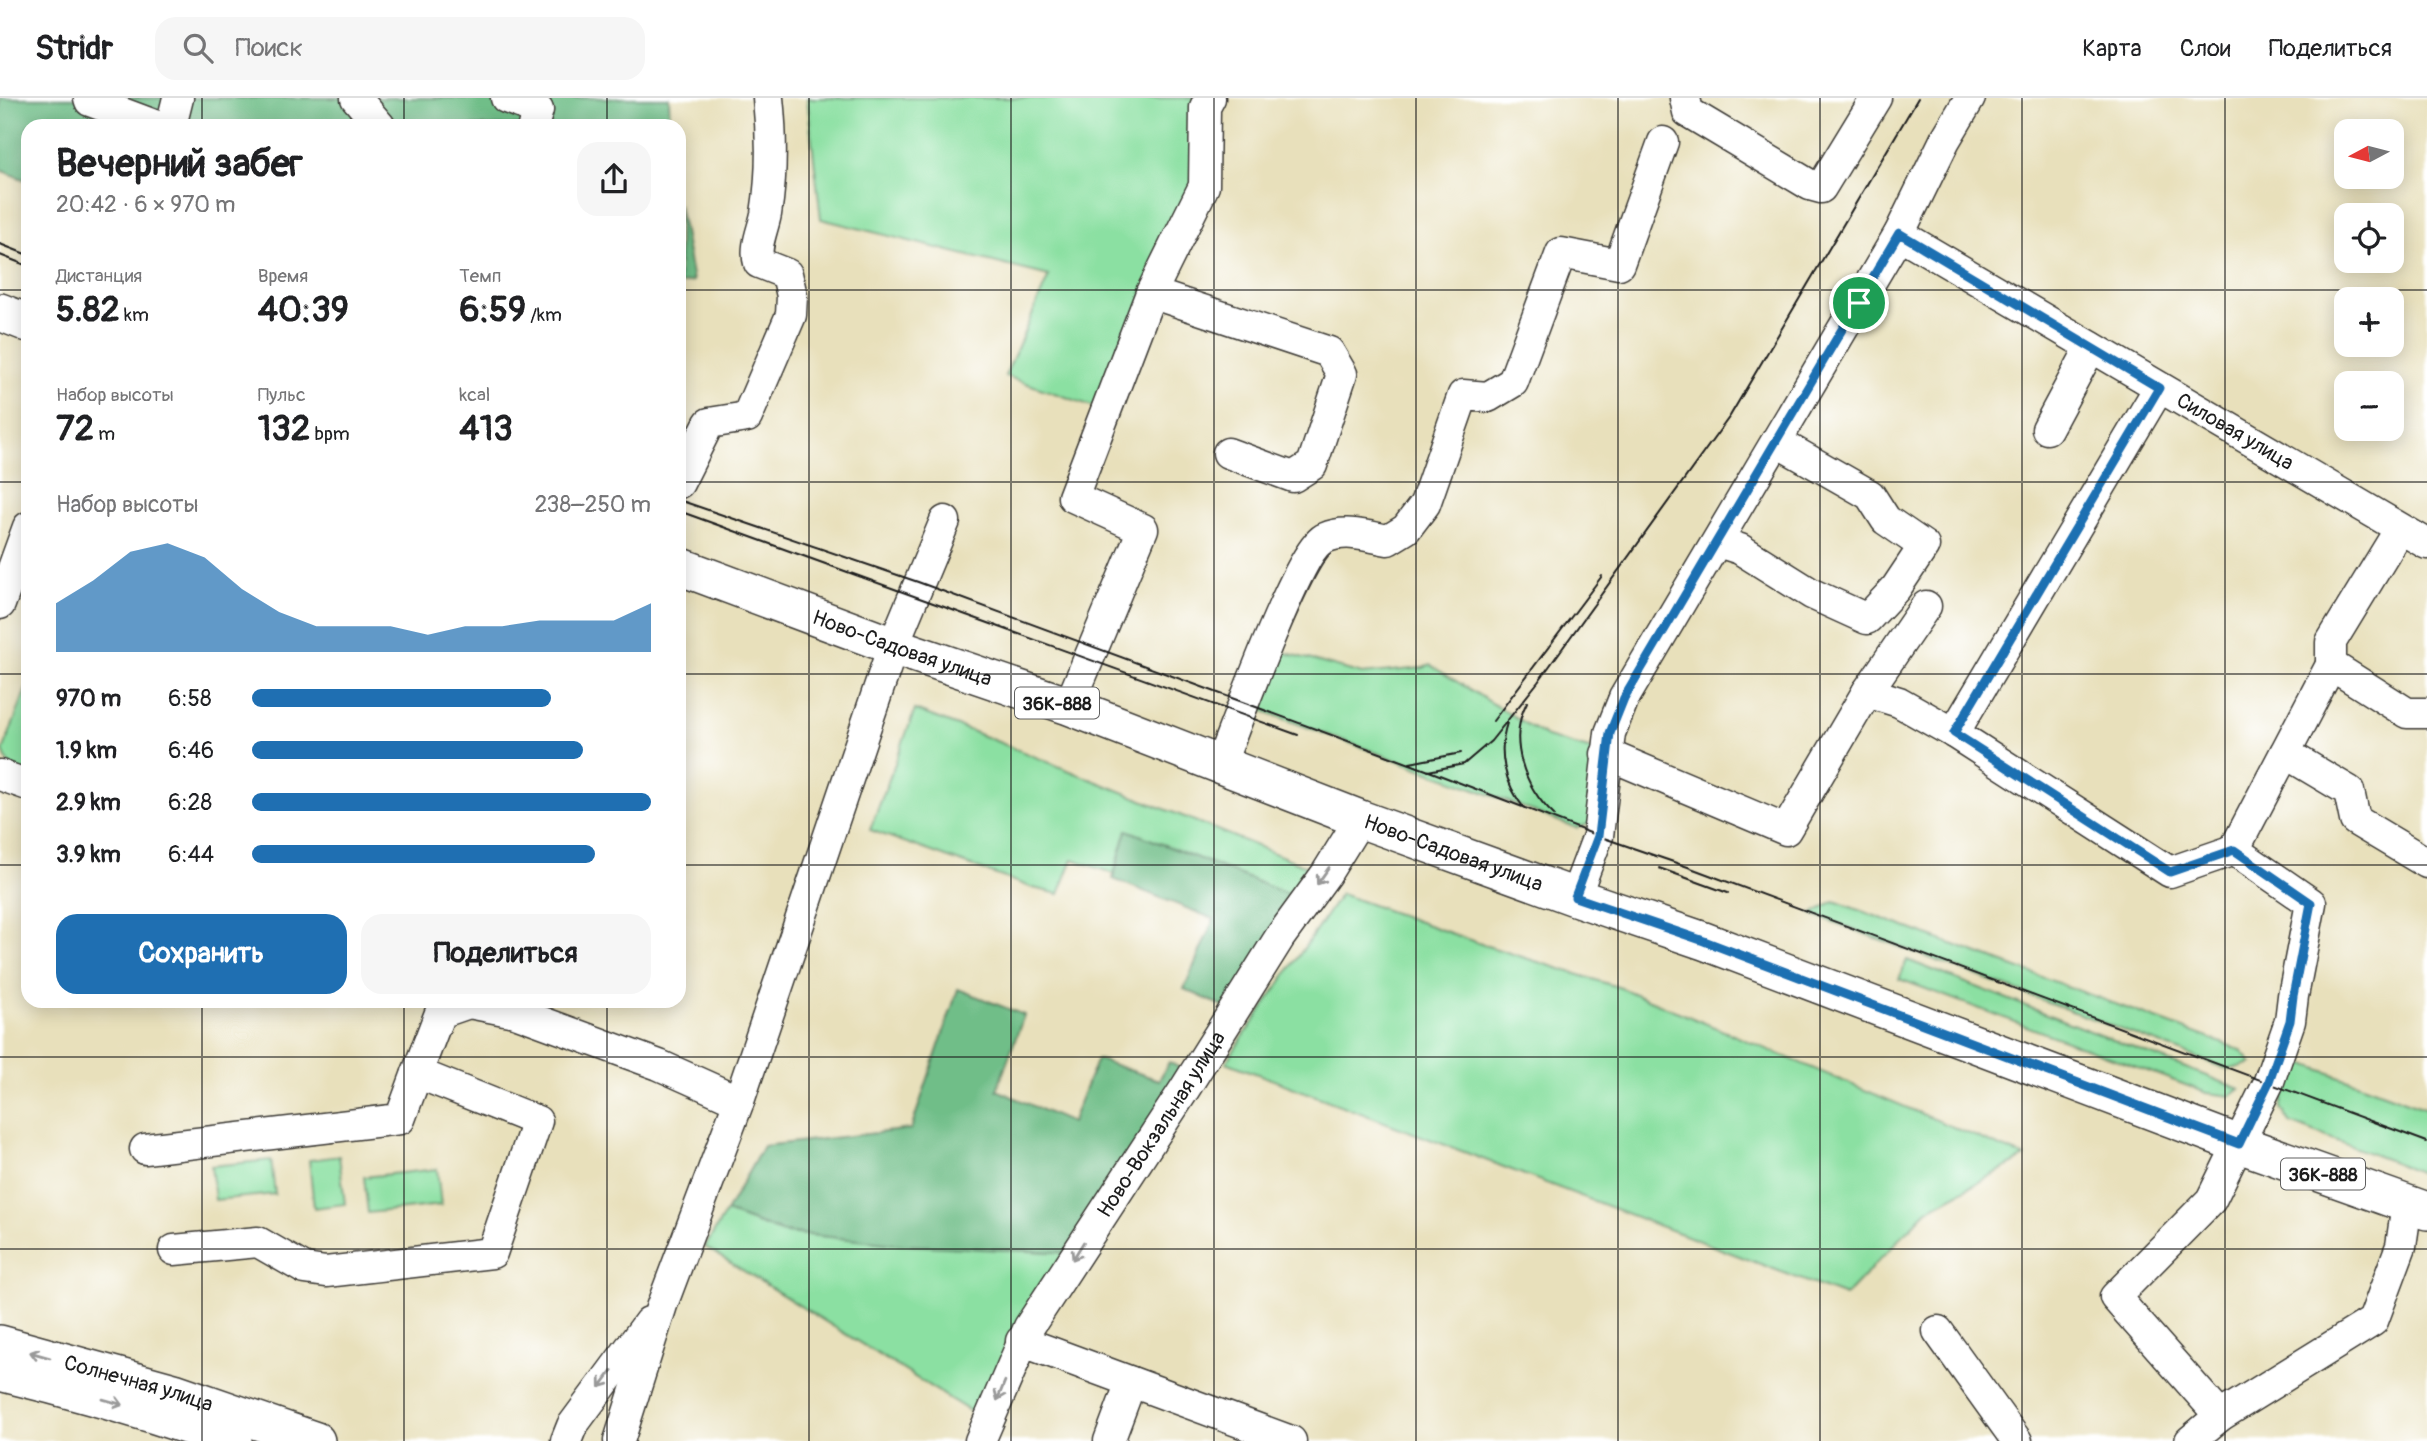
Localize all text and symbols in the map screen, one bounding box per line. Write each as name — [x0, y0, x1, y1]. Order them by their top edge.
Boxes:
search box — [155, 17, 645, 80]
text: Stridr — [35, 28, 113, 69]
icon: search — [179, 29, 217, 67]
text: Поиск — [235, 32, 303, 64]
text: Карта — [2082, 34, 2142, 63]
text: Слои — [2180, 34, 2231, 63]
text: Поделиться — [2269, 34, 2392, 63]
north arrow — [2334, 119, 2404, 189]
map controls — [2334, 119, 2404, 441]
text: Вечерний забег — [56, 140, 303, 188]
button: share — [577, 142, 651, 216]
text: 20:42 · 6 × 970 m — [56, 190, 235, 219]
button: locate — [2334, 203, 2404, 273]
text: Дистанция — [56, 264, 142, 288]
text: Время — [258, 264, 308, 288]
text: Темп — [459, 264, 501, 288]
pin — [1829, 273, 1889, 333]
icon: arrive — [1840, 284, 1878, 322]
button: + — [2334, 287, 2404, 357]
text: 5.82 — [56, 288, 120, 332]
text: 40:39 — [258, 288, 349, 332]
text: 6:59 — [459, 288, 526, 332]
text: km — [120, 303, 149, 327]
text: /km — [526, 303, 562, 327]
button: − — [2334, 371, 2404, 441]
text: Набор высоты — [56, 383, 174, 407]
text: Пульс — [258, 383, 306, 407]
text: kcal — [459, 383, 490, 407]
street label: Силовая улица — [2172, 387, 2299, 477]
text: 72 — [56, 407, 94, 451]
text: 132 — [258, 407, 310, 451]
text: 413 — [459, 407, 513, 451]
text: m — [94, 422, 115, 446]
text: bpm — [310, 422, 350, 446]
text: Набор высоты — [56, 490, 198, 519]
text: 238–250 m — [534, 490, 651, 519]
street label: Ново-Садовая улица — [809, 604, 995, 693]
text: 970 m — [56, 684, 121, 713]
text: 6:58 — [168, 684, 212, 713]
road number: 36К-888 — [1015, 688, 1099, 718]
text: 1.9 km — [56, 736, 117, 765]
text: 6:46 — [168, 736, 214, 765]
text: 2.9 km — [56, 788, 121, 817]
text: 6:28 — [168, 788, 212, 817]
street label: Ново-Садовая улица — [1360, 809, 1547, 898]
text: 3.9 km — [56, 840, 121, 869]
text: 6:44 — [168, 840, 214, 869]
one-way arrow — [1316, 866, 1330, 885]
button: Сохранить — [56, 914, 347, 994]
button: Поделиться — [361, 914, 651, 994]
street label: Ново-Вокзальная улица — [1091, 1026, 1232, 1223]
road number: 36К-888 — [2281, 1158, 2365, 1190]
one-way arrow — [1070, 1240, 1084, 1260]
one-way arrow — [29, 1348, 52, 1361]
street label: Солнечная улица — [61, 1349, 216, 1418]
one-way arrow — [599, 1369, 613, 1388]
one-way arrow — [994, 1380, 1007, 1401]
one-way arrow — [102, 1397, 124, 1410]

